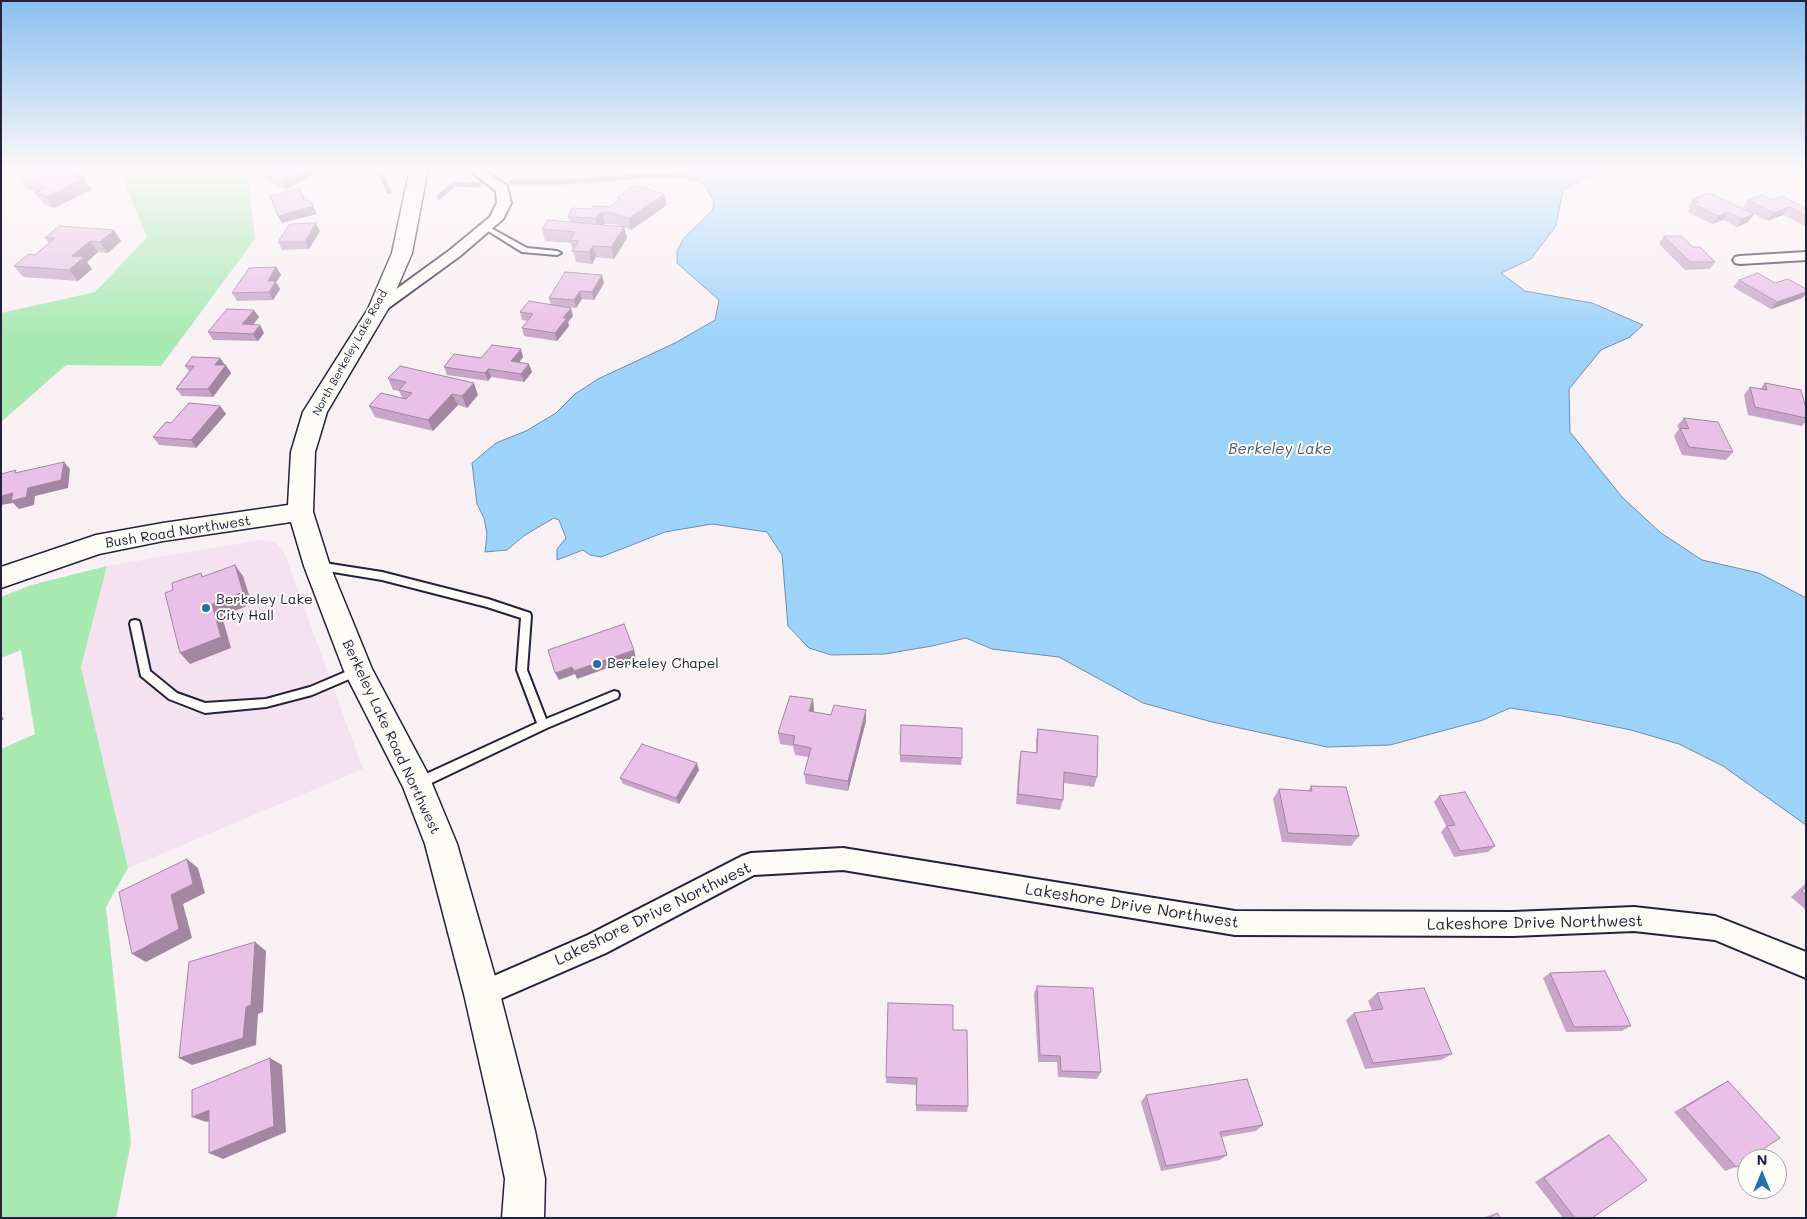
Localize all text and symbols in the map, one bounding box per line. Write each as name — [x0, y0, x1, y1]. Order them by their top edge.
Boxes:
street label: North Berkeley Lake Road — [310, 288, 390, 418]
water label: Berkeley Lake — [1228, 440, 1332, 458]
street label: Bush Road Northwest — [104, 512, 252, 552]
place label: Berkeley Lake City Hall — [216, 592, 313, 624]
marker: Berkeley Lake City Hall — [200, 602, 212, 614]
street label: Berkeley Lake Road Northwest — [338, 637, 444, 837]
place label: Berkeley Chapel — [607, 656, 719, 672]
marker: Berkeley Chapel — [591, 658, 603, 670]
street label: Lakeshore Drive Northwest — [552, 858, 754, 970]
street label: Lakeshore Drive Northwest — [1024, 880, 1240, 932]
street label: Lakeshore Drive Northwest — [1427, 912, 1643, 934]
north arrow — [1737, 1149, 1787, 1199]
text: N — [1757, 1150, 1767, 1169]

